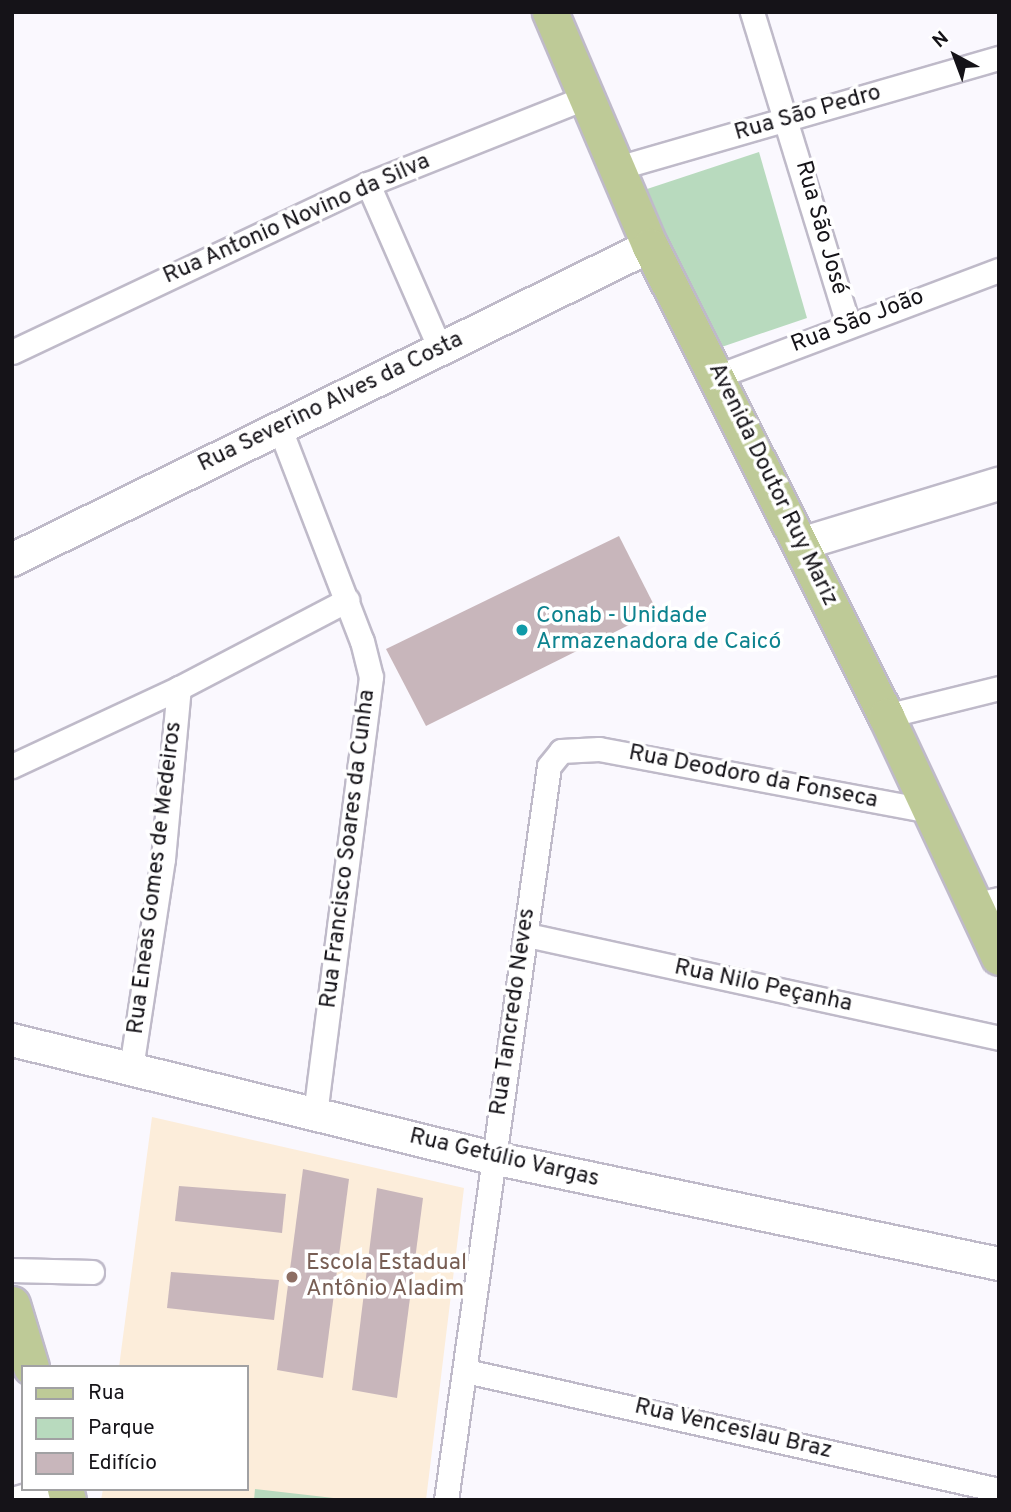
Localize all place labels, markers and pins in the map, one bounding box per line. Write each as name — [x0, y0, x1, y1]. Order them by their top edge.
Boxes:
place label: Conab - Unidade Armazenadora de Caicó — [536, 603, 781, 657]
marker: Conab - Unidade Armazenadora de Caicó — [514, 622, 530, 638]
place label: Escola Estadual Antônio Aladim — [306, 1250, 467, 1304]
marker: Escola Estadual Antônio Aladim — [284, 1269, 300, 1285]

